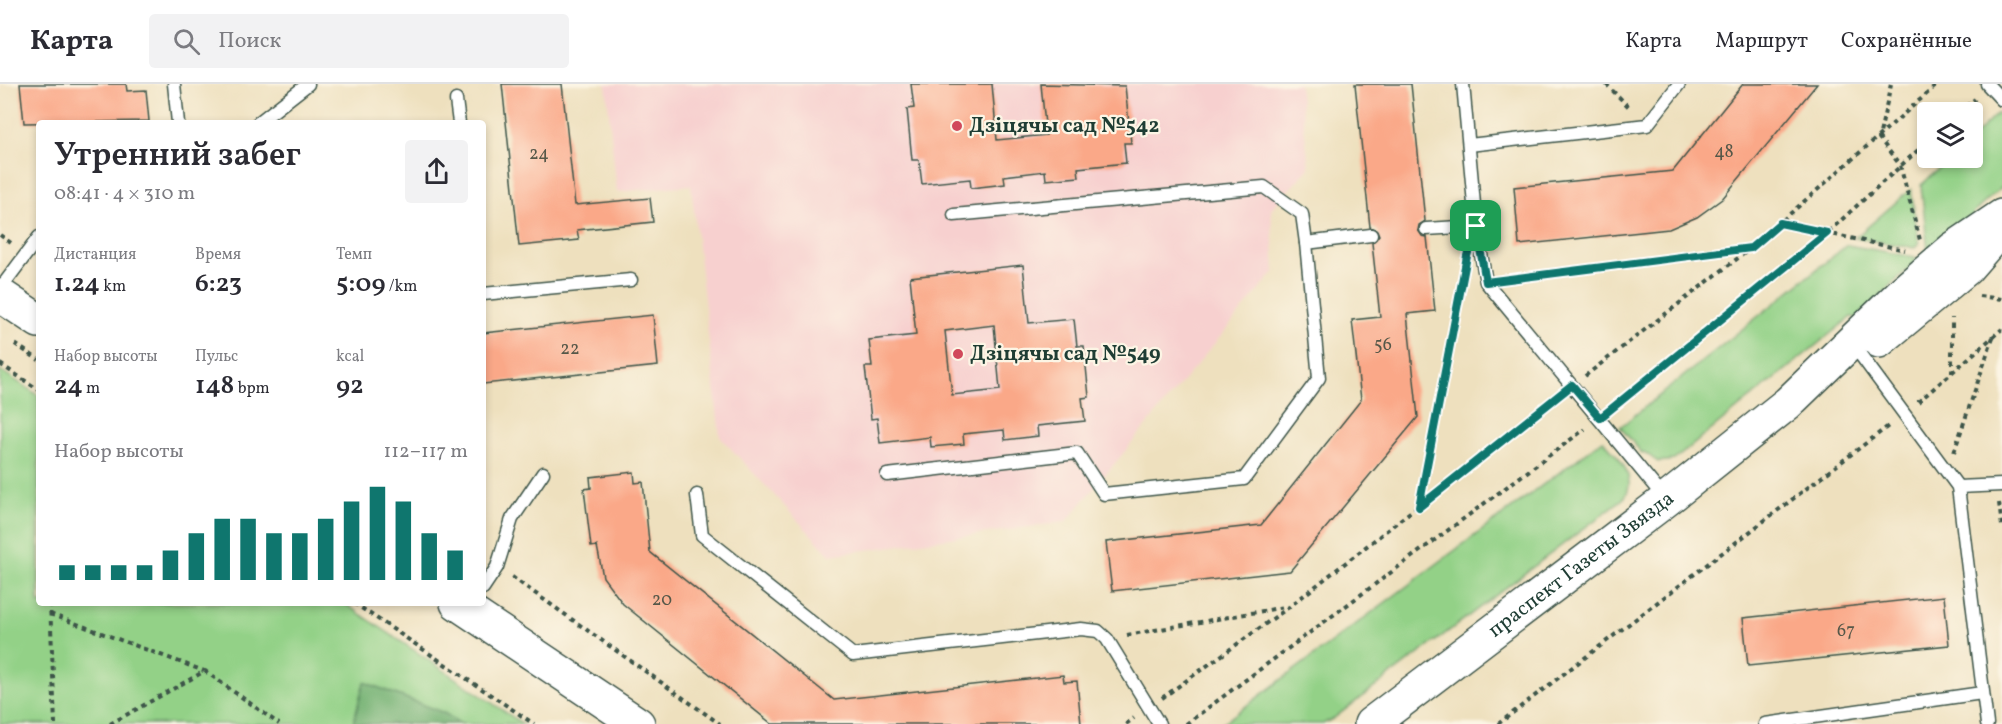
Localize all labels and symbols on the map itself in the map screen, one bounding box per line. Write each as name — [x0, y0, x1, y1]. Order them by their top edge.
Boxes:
place label: Дзіцячы сад №542 — [969, 112, 1160, 141]
marker: Дзіцячы сад №542 — [950, 119, 964, 133]
house number: 48 — [1714, 140, 1734, 165]
house number: 24 — [529, 142, 549, 167]
pin — [1450, 200, 1501, 251]
house number: 56 — [1374, 333, 1392, 358]
house number: 22 — [560, 337, 580, 362]
place label: Дзіцячы сад №549 — [970, 340, 1161, 369]
marker: Дзіцячы сад №549 — [951, 347, 965, 361]
street label: праспект Газеты Звязда — [1482, 484, 1680, 644]
house number: 20 — [652, 588, 672, 613]
house number: 67 — [1837, 619, 1855, 644]

